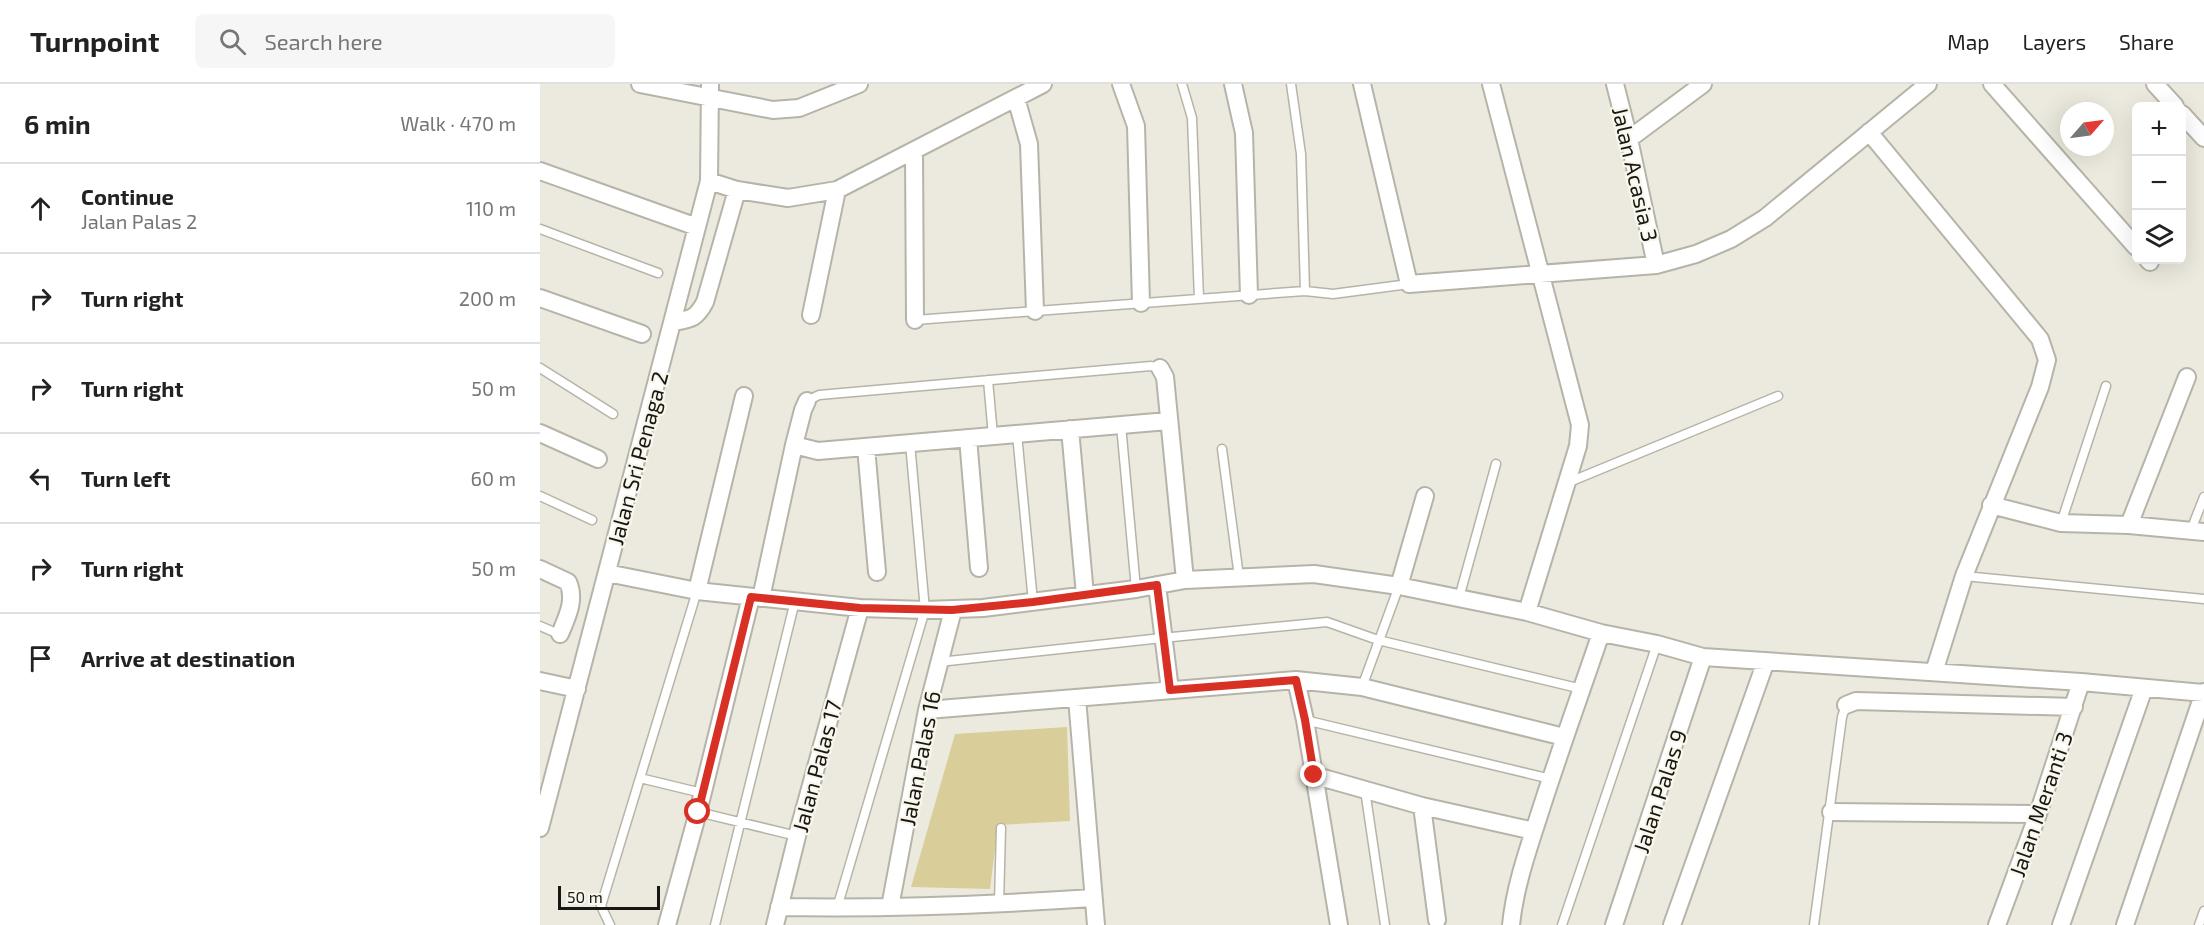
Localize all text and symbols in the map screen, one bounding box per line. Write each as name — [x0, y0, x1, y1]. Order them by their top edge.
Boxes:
search box — [195, 14, 615, 68]
text: Turnpoint — [30, 24, 159, 58]
icon: search — [216, 25, 249, 58]
text: Search here — [264, 28, 383, 54]
text: Map — [1947, 29, 1989, 54]
text: Layers — [2022, 29, 2086, 54]
text: Share — [2119, 29, 2174, 54]
north arrow — [2060, 102, 2114, 156]
map controls — [2132, 102, 2186, 264]
button: + — [2132, 102, 2186, 156]
street label: Jalan Acasia 3 — [1608, 104, 1664, 244]
text: 6 min — [24, 108, 91, 139]
text: Walk · 470 m — [400, 111, 516, 135]
button: − — [2132, 156, 2186, 210]
text: Continue — [81, 183, 174, 209]
icon: ahead — [24, 192, 57, 225]
text: 110 m — [466, 196, 516, 220]
text: Jalan Palas 2 — [81, 209, 197, 233]
button: layers — [2132, 210, 2186, 264]
icon: right — [24, 282, 57, 315]
text: Turn right — [81, 285, 183, 311]
text: 200 m — [459, 286, 516, 310]
street label: Jalan Sri Penaga 2 — [601, 368, 673, 548]
icon: right — [24, 372, 57, 405]
text: Turn right — [81, 375, 183, 401]
text: 50 m — [471, 376, 516, 400]
icon: left — [24, 462, 57, 495]
text: Turn left — [81, 465, 170, 491]
text: 60 m — [471, 466, 516, 490]
icon: right — [24, 552, 57, 585]
text: Turn right — [81, 555, 183, 581]
text: 50 m — [471, 556, 516, 580]
icon: arrive — [24, 642, 57, 675]
text: Arrive at destination — [81, 645, 295, 671]
street label: Jalan Palas 16 — [893, 688, 945, 828]
street label: Jalan Palas 17 — [786, 697, 846, 835]
street label: Jalan Palas 9 — [1627, 726, 1691, 856]
street label: Jalan Meranti 3 — [2003, 728, 2077, 880]
route end — [1300, 761, 1326, 787]
route start — [684, 798, 710, 824]
scale bar — [558, 883, 660, 910]
text: 50 m — [567, 887, 603, 906]

